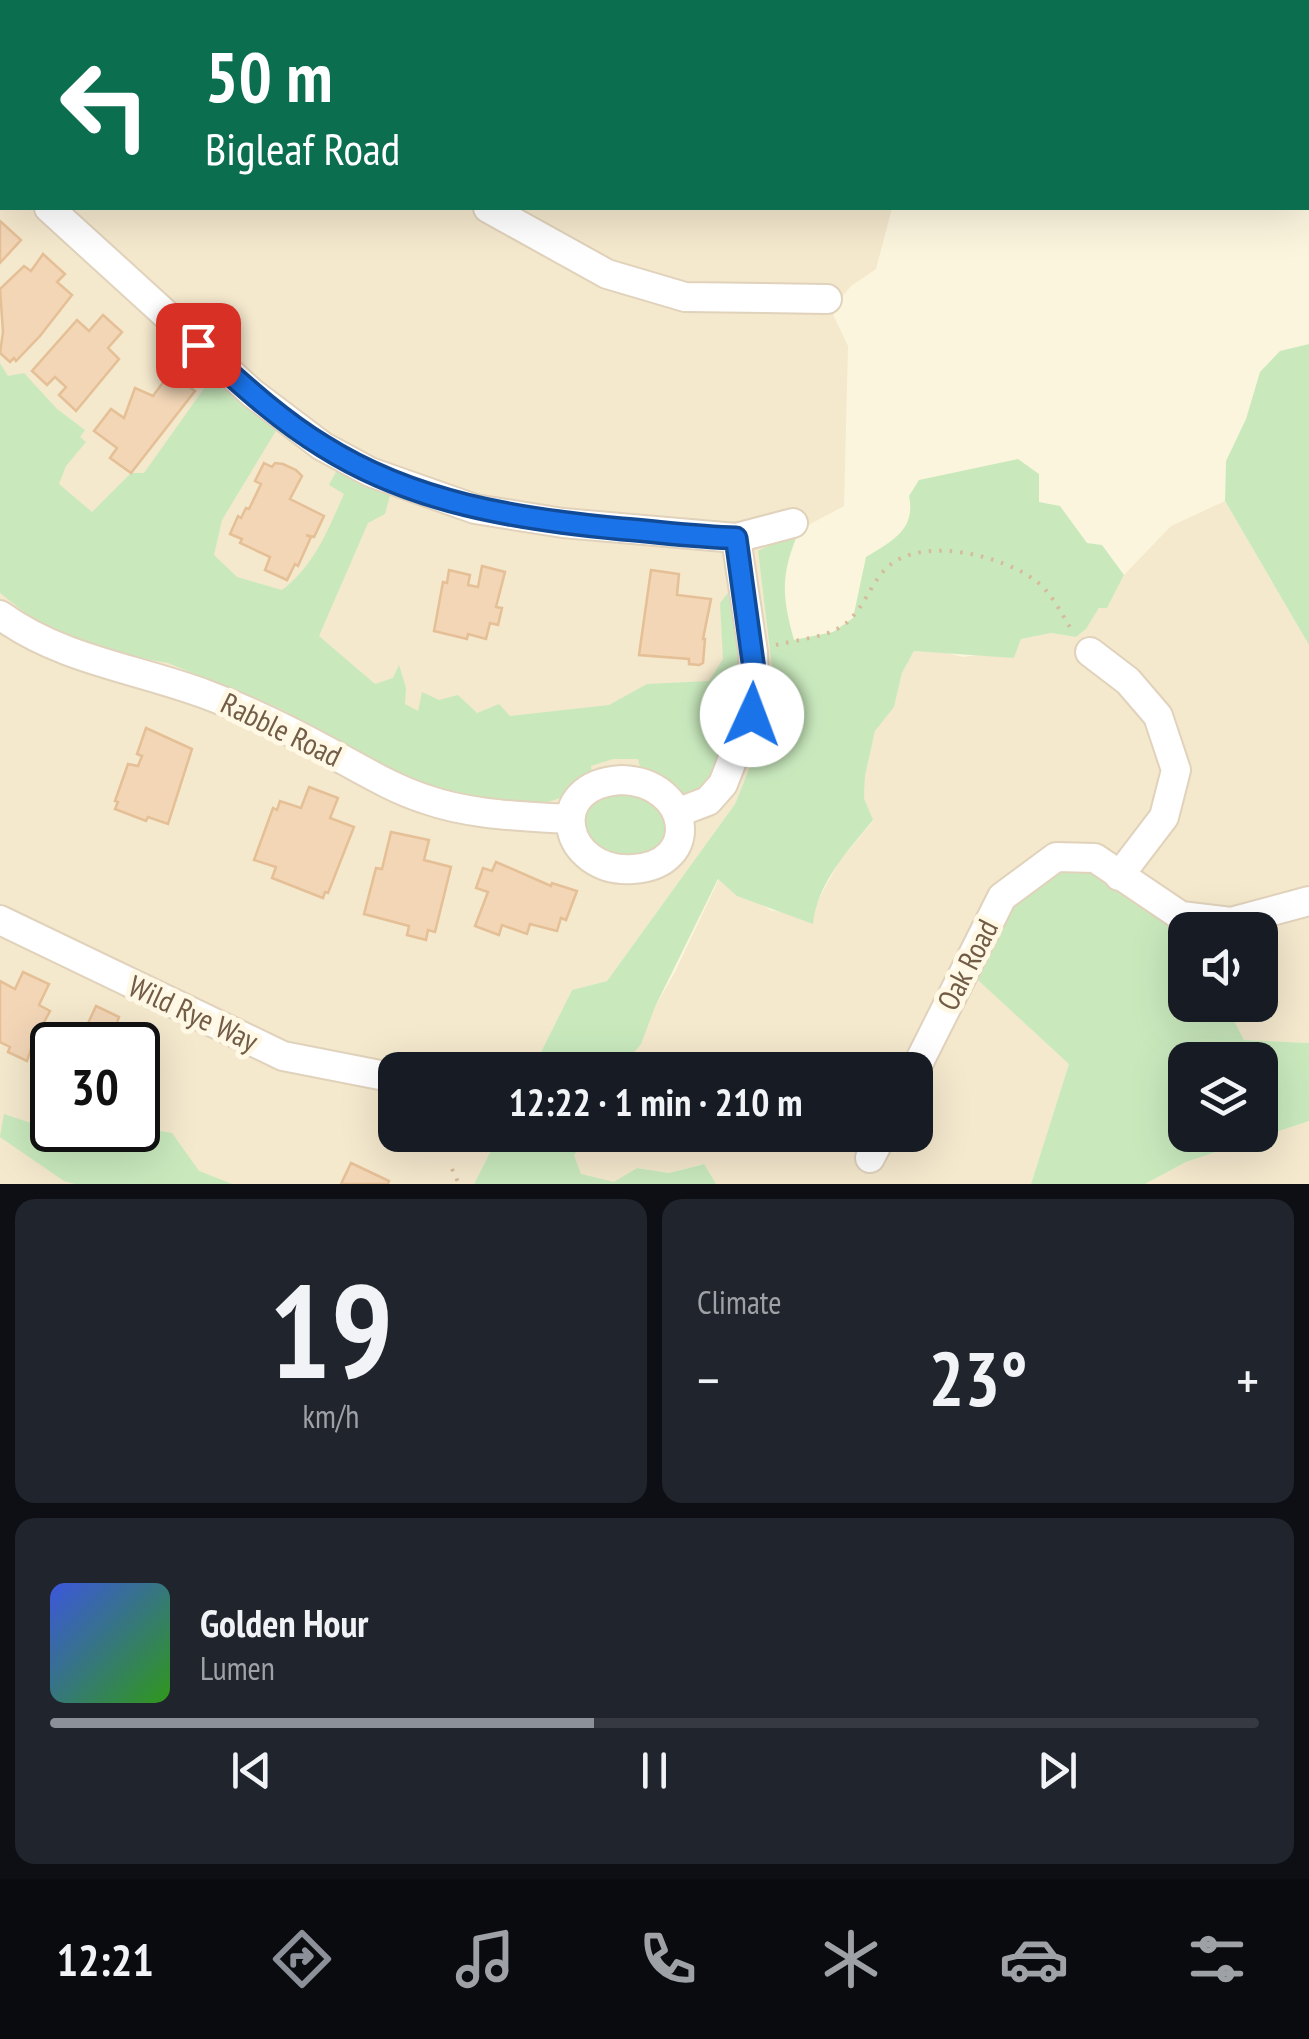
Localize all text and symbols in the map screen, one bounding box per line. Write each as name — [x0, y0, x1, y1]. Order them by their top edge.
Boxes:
text: 50 m — [205, 31, 333, 121]
icon: left — [40, 40, 170, 170]
text: Bigleaf Road — [205, 119, 400, 177]
pin — [156, 303, 241, 388]
icon: arrive — [171, 318, 226, 373]
position arrow — [700, 663, 804, 767]
street label: Rabble Road — [215, 683, 348, 775]
street label: Oak Road — [927, 912, 1006, 1016]
map controls — [1168, 912, 1278, 1152]
button: sound — [1168, 912, 1278, 1022]
street label: Wild Rye Way — [123, 966, 265, 1060]
speed limit sign: 30 — [30, 1022, 160, 1152]
button: layers — [1168, 1042, 1278, 1152]
text: 12:22 · 1 min · 210 m — [509, 1077, 802, 1126]
text: 19 — [269, 1246, 393, 1414]
text: Climate — [697, 1281, 781, 1323]
text: 23° — [928, 1330, 1028, 1427]
text: − — [697, 1344, 720, 1415]
text: + — [1236, 1344, 1259, 1415]
text: km/h — [303, 1395, 359, 1437]
text: Golden Hour — [200, 1598, 369, 1647]
text: Lumen — [200, 1647, 275, 1689]
icon: previous — [224, 1743, 279, 1798]
icon: pause — [627, 1743, 682, 1798]
icon: next — [1030, 1743, 1085, 1798]
icon: directions — [267, 1924, 337, 1994]
icon: music — [450, 1924, 520, 1994]
icon: phone — [633, 1924, 703, 1994]
icon: climate — [816, 1924, 886, 1994]
icon: car — [999, 1924, 1069, 1994]
icon: filters — [1182, 1924, 1252, 1994]
text: 12:21 — [57, 1930, 154, 1988]

